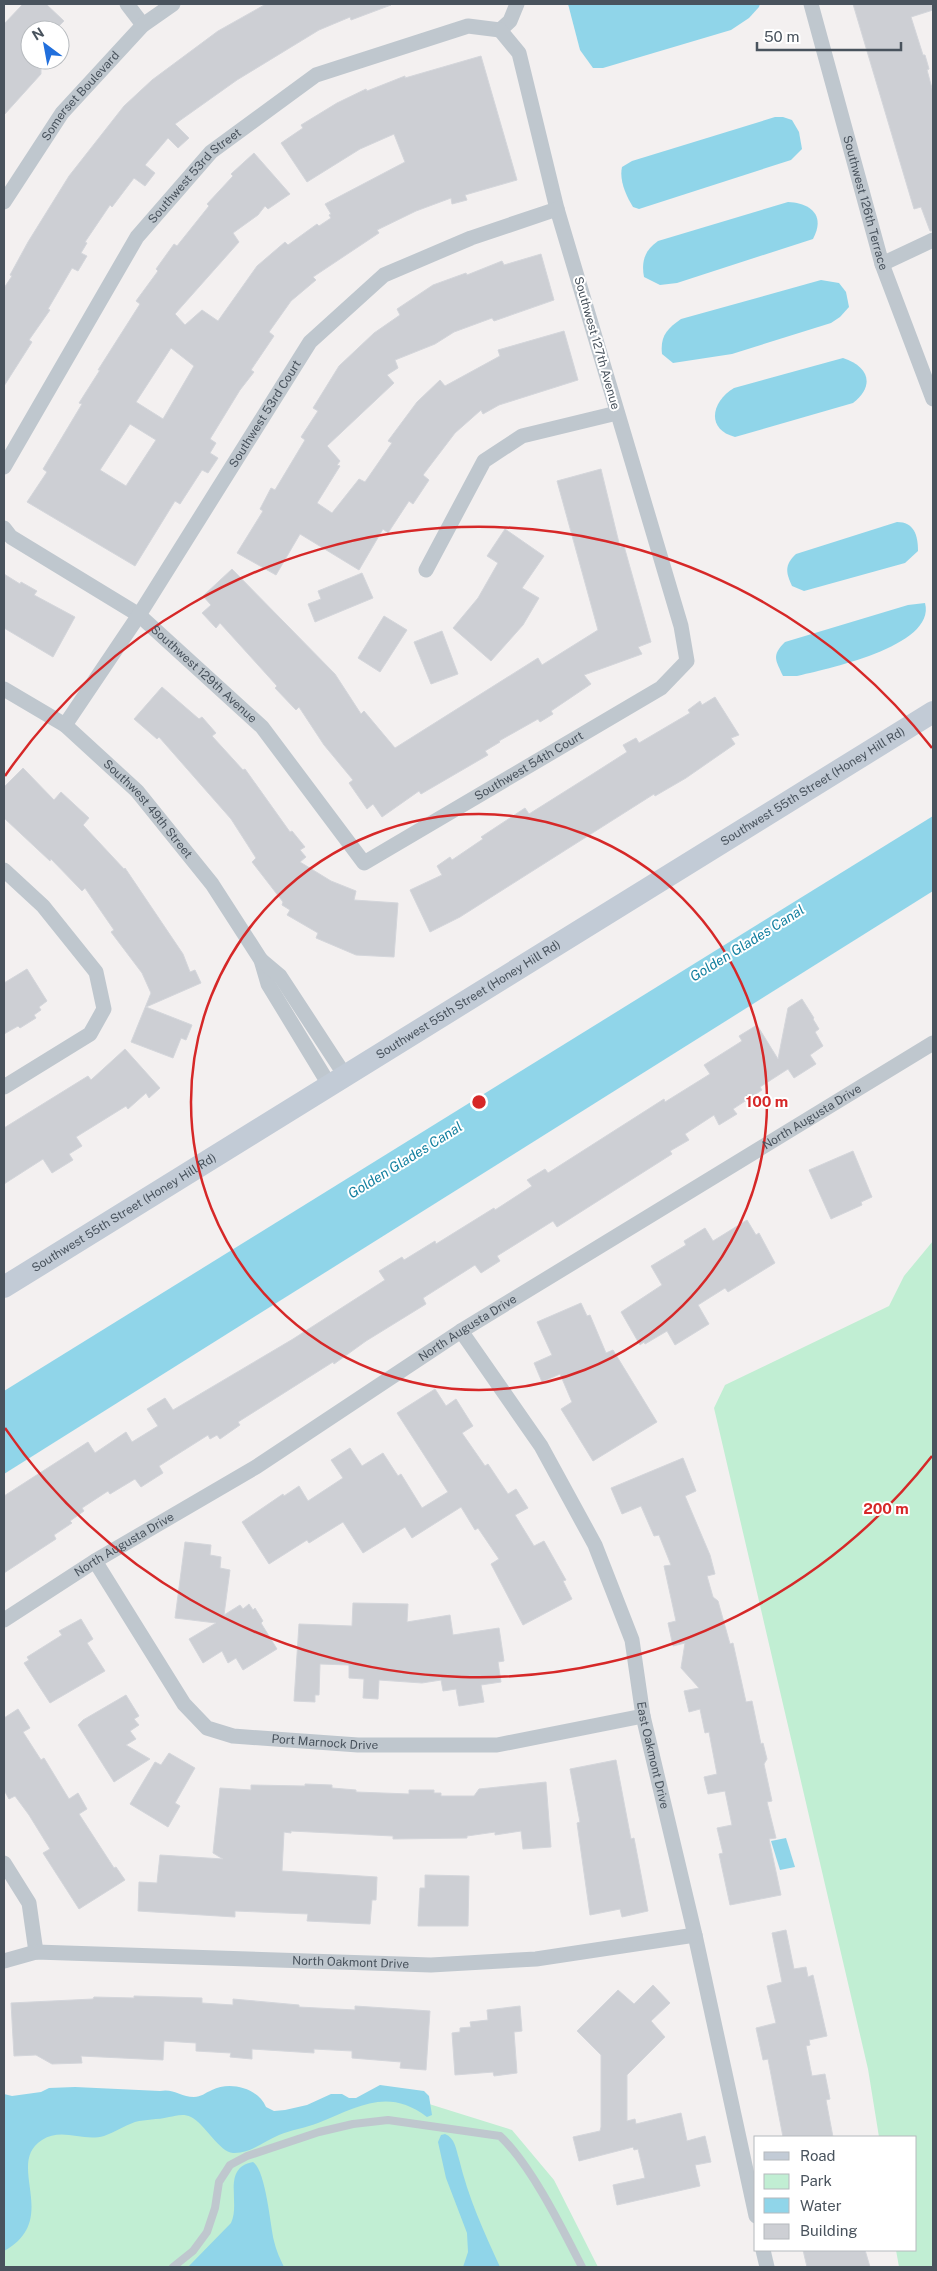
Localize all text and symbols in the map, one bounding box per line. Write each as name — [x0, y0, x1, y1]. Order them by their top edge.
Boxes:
north arrow — [20, 20, 70, 70]
scale bar — [757, 20, 901, 52]
text: N — [29, 24, 47, 44]
text: 50 m — [764, 28, 799, 45]
street label: Somerset Boulevard — [39, 48, 122, 143]
street label: Southwest 53rd Street — [145, 125, 244, 226]
street label: Southwest 126th Terrace — [840, 134, 891, 272]
street label: Southwest 127th Avenue — [571, 275, 623, 411]
street label: Southwest 53rd Court — [226, 357, 304, 470]
street label: Southwest 129th Avenue — [148, 622, 260, 726]
street label: Southwest 55th Street (Honey Hill Rd) — [718, 724, 907, 849]
street label: Southwest 54th Court — [472, 728, 586, 803]
street label: Southwest 49th Street — [100, 757, 196, 861]
water label: Golden Glades Canal — [687, 901, 807, 985]
street label: Southwest 55th Street (Honey Hill Rd) — [373, 937, 563, 1062]
street label: North Augusta Drive — [760, 1081, 864, 1152]
centre of rings — [470, 1093, 488, 1111]
text: 100 m — [746, 1093, 788, 1110]
water label: Golden Glades Canal — [345, 1118, 465, 1202]
street label: Southwest 55th Street (Honey Hill Rd) — [29, 1150, 219, 1275]
street label: North Augusta Drive — [416, 1292, 519, 1364]
text: 200 m — [863, 1500, 909, 1517]
street label: North Augusta Drive — [72, 1509, 177, 1579]
street label: East Oakmont Drive — [634, 1701, 672, 1811]
street label: Port Marnock Drive — [271, 1732, 379, 1752]
street label: North Oakmont Drive — [292, 1953, 410, 1971]
legend — [754, 2136, 917, 2251]
text: Road — [800, 2147, 836, 2164]
text: Park — [800, 2172, 832, 2189]
text: Water — [800, 2197, 842, 2214]
text: Building — [800, 2222, 858, 2239]

